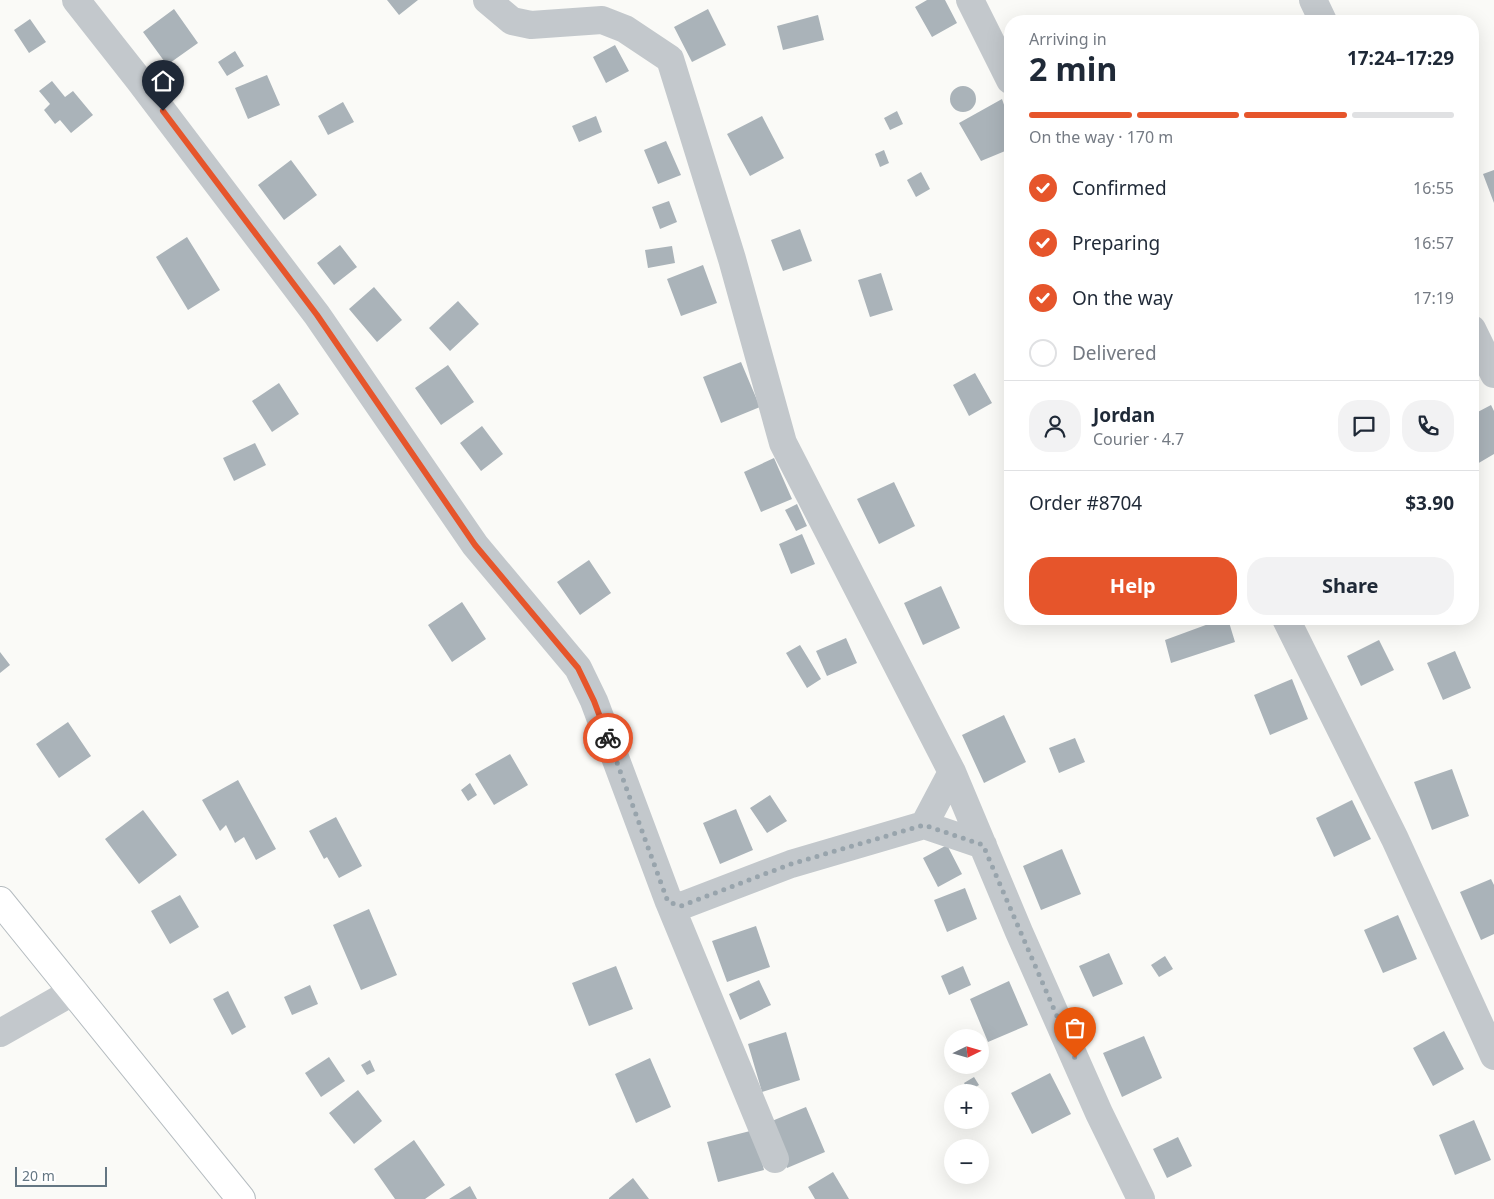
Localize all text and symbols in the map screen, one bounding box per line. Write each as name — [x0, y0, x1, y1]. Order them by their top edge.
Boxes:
text: Arriving in — [1029, 28, 1107, 50]
text: 17:24–17:29 — [1347, 45, 1454, 71]
text: 2 min — [1029, 47, 1117, 90]
pin — [142, 60, 184, 111]
icon: home — [149, 67, 177, 95]
text: On the way · 170 m — [1029, 126, 1173, 148]
icon: check — [1029, 174, 1057, 202]
text: Confirmed — [1072, 175, 1167, 201]
text: 16:55 — [1413, 177, 1454, 199]
icon: check — [1029, 229, 1057, 257]
text: Preparing — [1072, 230, 1160, 256]
text: 16:57 — [1413, 232, 1454, 254]
icon: check — [1029, 284, 1057, 312]
text: On the way — [1072, 285, 1173, 311]
text: 17:19 — [1413, 287, 1454, 309]
text: Delivered — [1072, 340, 1157, 366]
button: person — [1029, 400, 1081, 452]
button: chat — [1338, 400, 1390, 452]
button: phone — [1402, 400, 1454, 452]
text: Jordan — [1093, 402, 1155, 428]
text: Courier · 4.7 — [1093, 428, 1184, 450]
text: Order #8704 — [1029, 490, 1142, 516]
text: $3.90 — [1405, 490, 1454, 516]
button: Help — [1029, 557, 1237, 615]
button: Share — [1247, 557, 1454, 615]
courier — [583, 713, 633, 763]
icon: bike — [594, 724, 622, 752]
pin — [1054, 1007, 1096, 1058]
icon: bag — [1061, 1014, 1089, 1042]
north arrow — [944, 1029, 989, 1074]
map controls — [944, 1029, 989, 1184]
button: + — [944, 1084, 989, 1129]
button: − — [944, 1139, 989, 1184]
scale bar — [15, 1164, 108, 1187]
text: 20 m — [22, 1166, 55, 1185]

